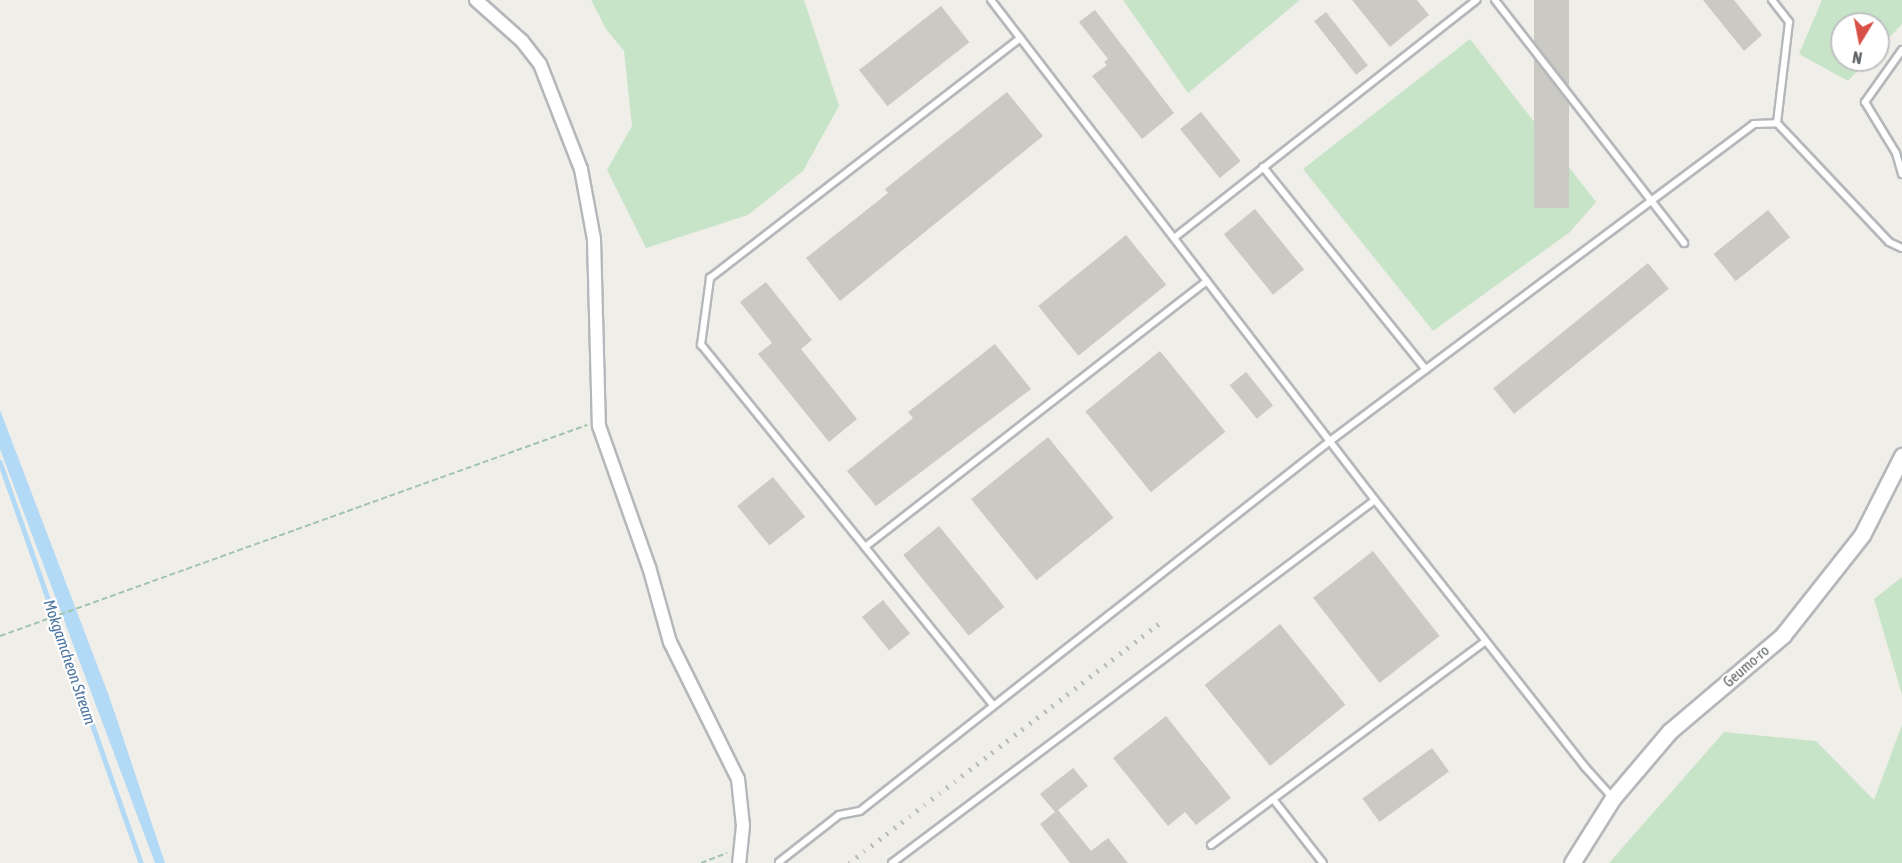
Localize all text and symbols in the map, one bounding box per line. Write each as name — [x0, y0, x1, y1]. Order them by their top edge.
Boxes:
north arrow — [1830, 12, 1890, 72]
text: N — [1851, 48, 1863, 67]
water label: Mokgamcheon Stream — [40, 597, 100, 727]
street label: Geumo-ro — [1719, 641, 1773, 691]

